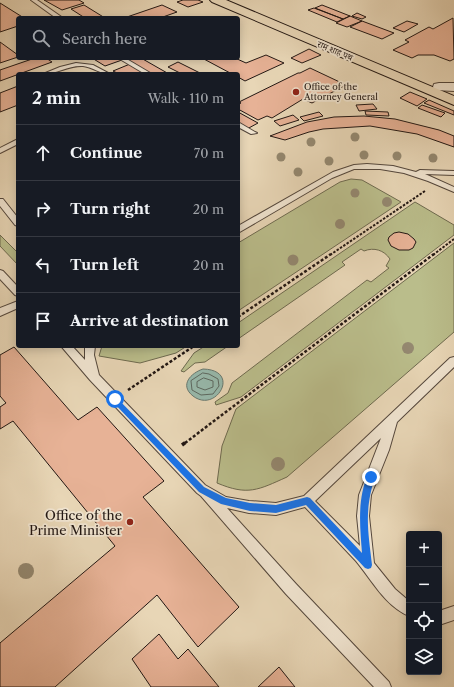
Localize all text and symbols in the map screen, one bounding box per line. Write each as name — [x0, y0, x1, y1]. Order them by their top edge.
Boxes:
search box — [16, 16, 240, 60]
icon: search — [30, 27, 52, 49]
text: Search here — [62, 29, 147, 48]
street label: राम शाह पथ — [315, 38, 355, 63]
place label: Office of the Attorney General — [303, 81, 378, 102]
marker: Office of the Attorney General — [291, 87, 301, 97]
text: 2 min — [32, 88, 81, 108]
text: Walk · 110 m — [148, 90, 224, 106]
icon: ahead — [32, 142, 54, 164]
text: Continue — [70, 143, 142, 162]
text: 70 m — [194, 145, 224, 161]
icon: right — [32, 198, 54, 220]
text: Turn right — [70, 199, 150, 218]
text: 20 m — [193, 201, 224, 217]
icon: left — [32, 254, 54, 276]
text: Turn left — [70, 255, 139, 274]
text: 20 m — [193, 257, 224, 273]
icon: arrive — [32, 310, 54, 332]
text: Arrive at destination — [70, 311, 229, 330]
route start — [106, 390, 124, 408]
route end — [362, 468, 380, 486]
place label: Office of the Prime Minister — [29, 507, 123, 538]
marker: Office of the Prime Minister — [125, 517, 135, 527]
map controls — [406, 531, 442, 675]
button: + — [406, 531, 442, 567]
button: − — [406, 567, 442, 603]
button: locate — [406, 603, 442, 639]
button: layers — [406, 639, 442, 675]

